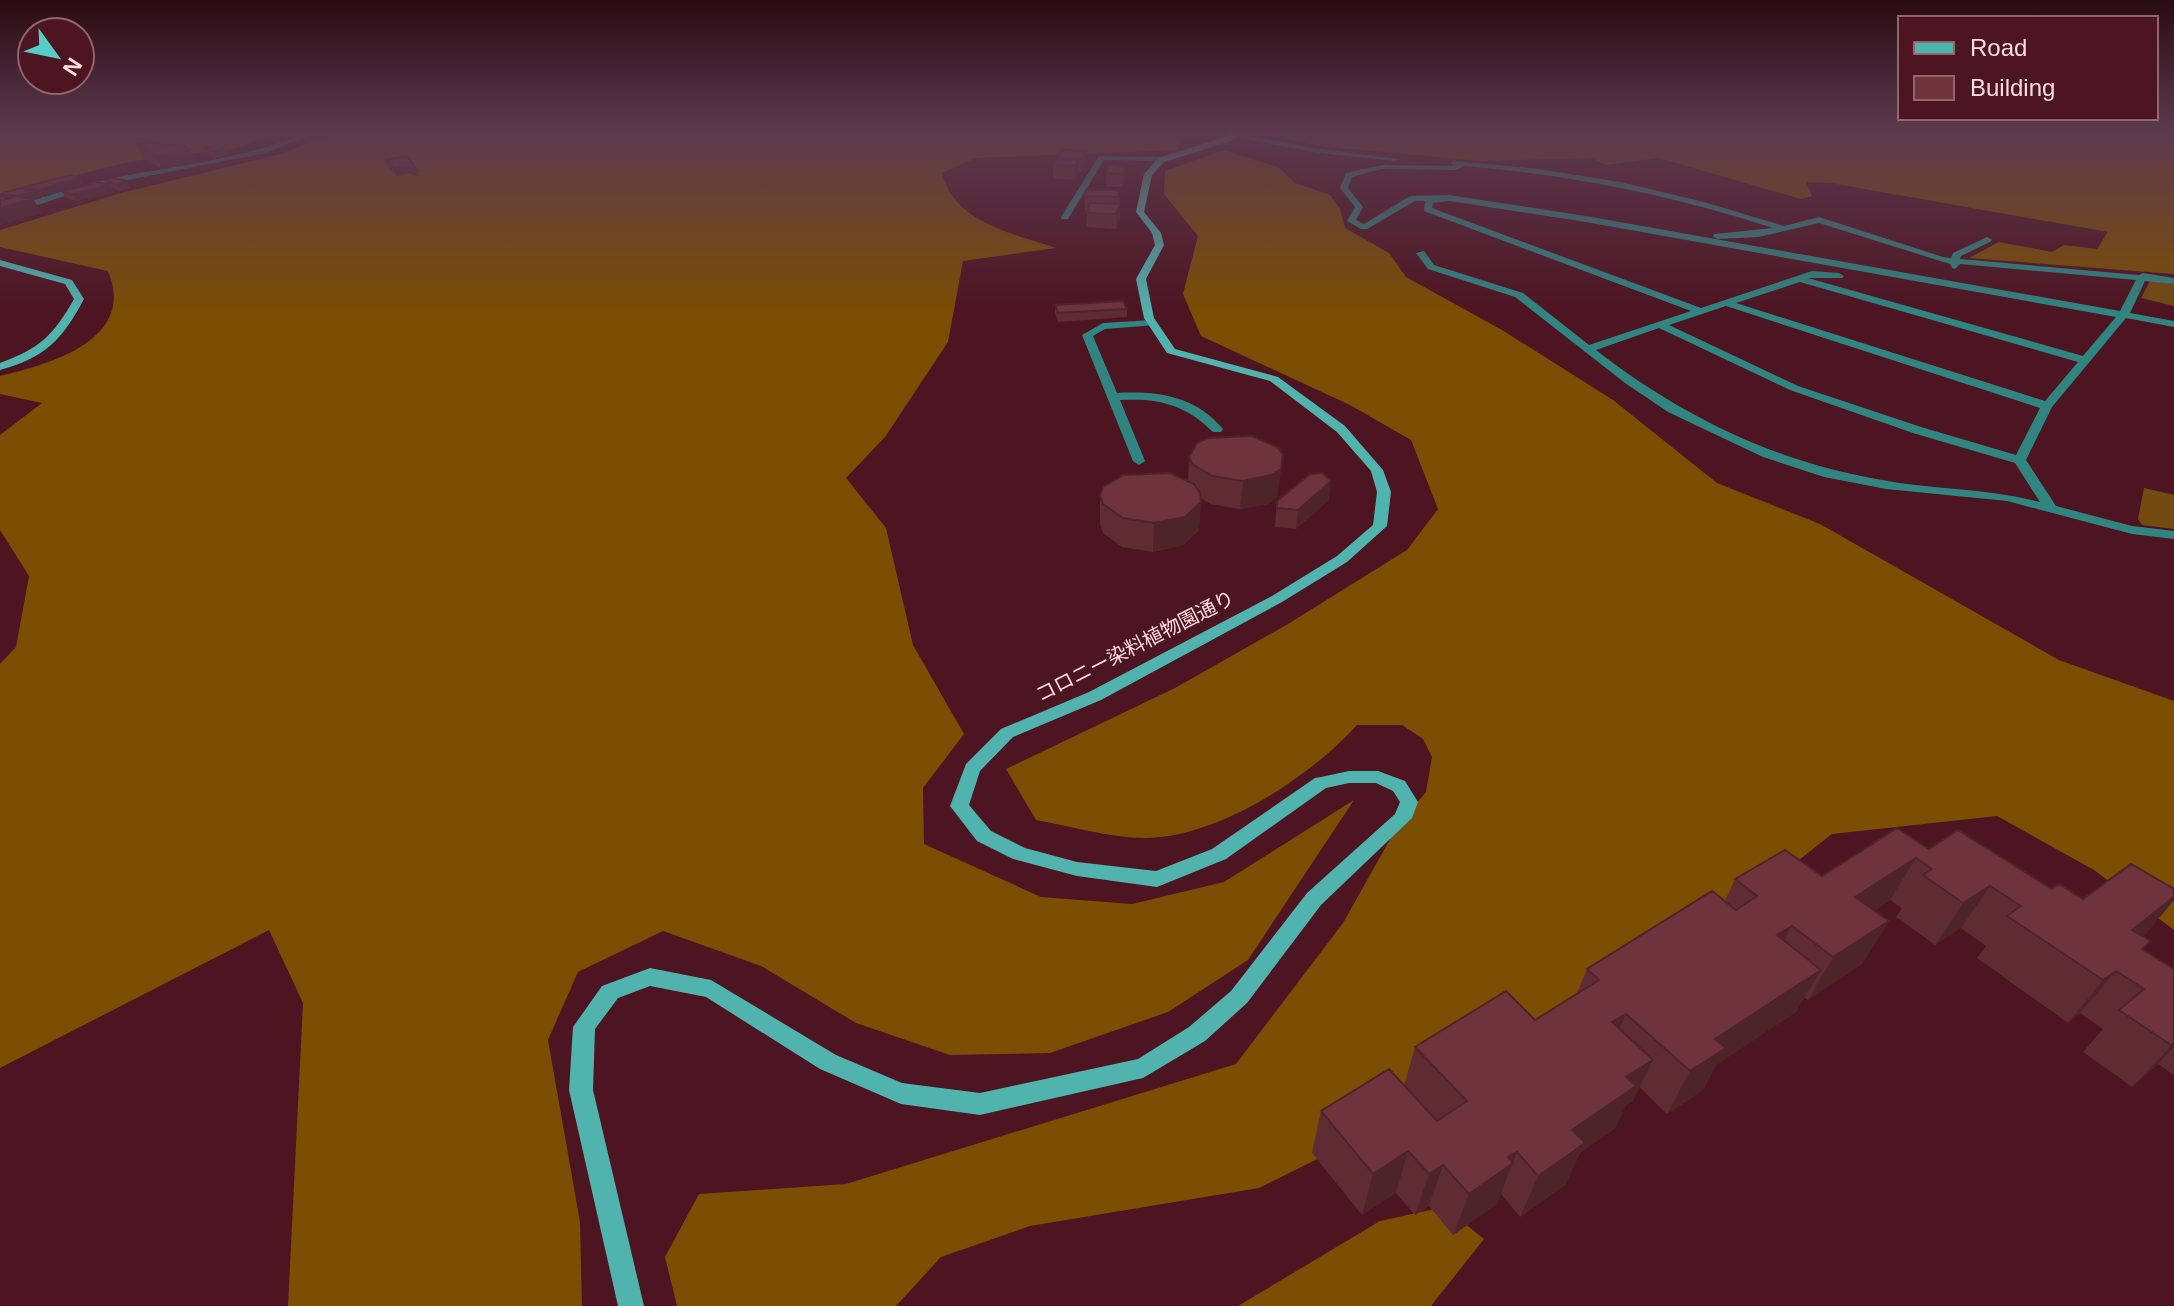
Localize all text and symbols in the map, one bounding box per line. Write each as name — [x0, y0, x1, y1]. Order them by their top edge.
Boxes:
north arrow — [16, 16, 96, 96]
legend — [1898, 16, 2158, 120]
text: Road — [1970, 34, 2027, 61]
text: N — [58, 53, 87, 80]
text: Building — [1970, 74, 2055, 101]
street label: コロニー染料植物園通り — [1032, 586, 1238, 706]

